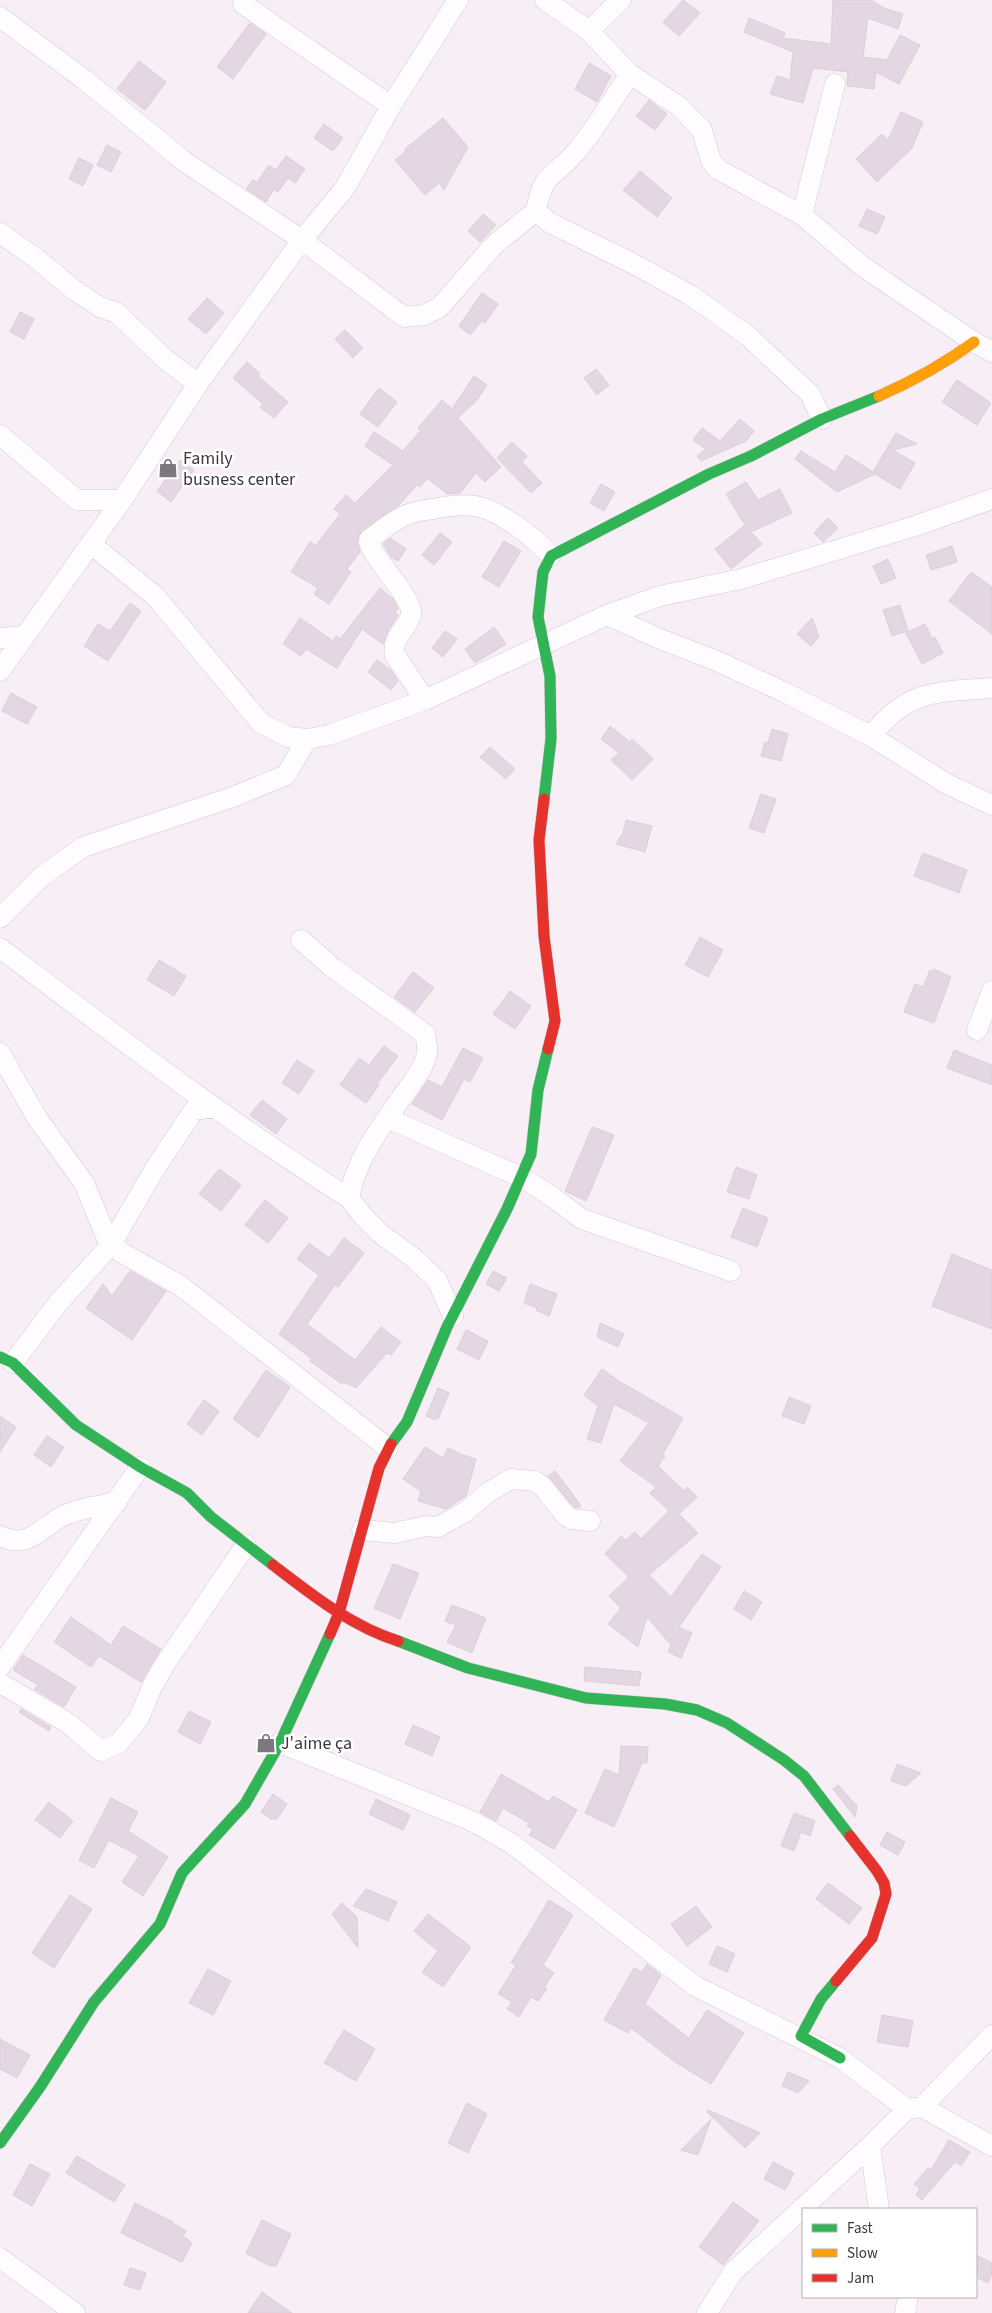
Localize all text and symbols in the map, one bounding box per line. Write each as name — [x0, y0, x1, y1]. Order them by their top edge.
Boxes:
place label: Family busness center — [183, 446, 296, 492]
shop icon: Family busness center — [157, 457, 179, 479]
place label: J'aime ça — [281, 1731, 352, 1756]
shop icon: J'aime ça — [255, 1732, 277, 1754]
legend — [802, 2208, 977, 2298]
text: Fast — [847, 2218, 873, 2239]
text: Slow — [847, 2243, 878, 2264]
text: Jam — [847, 2268, 874, 2289]

